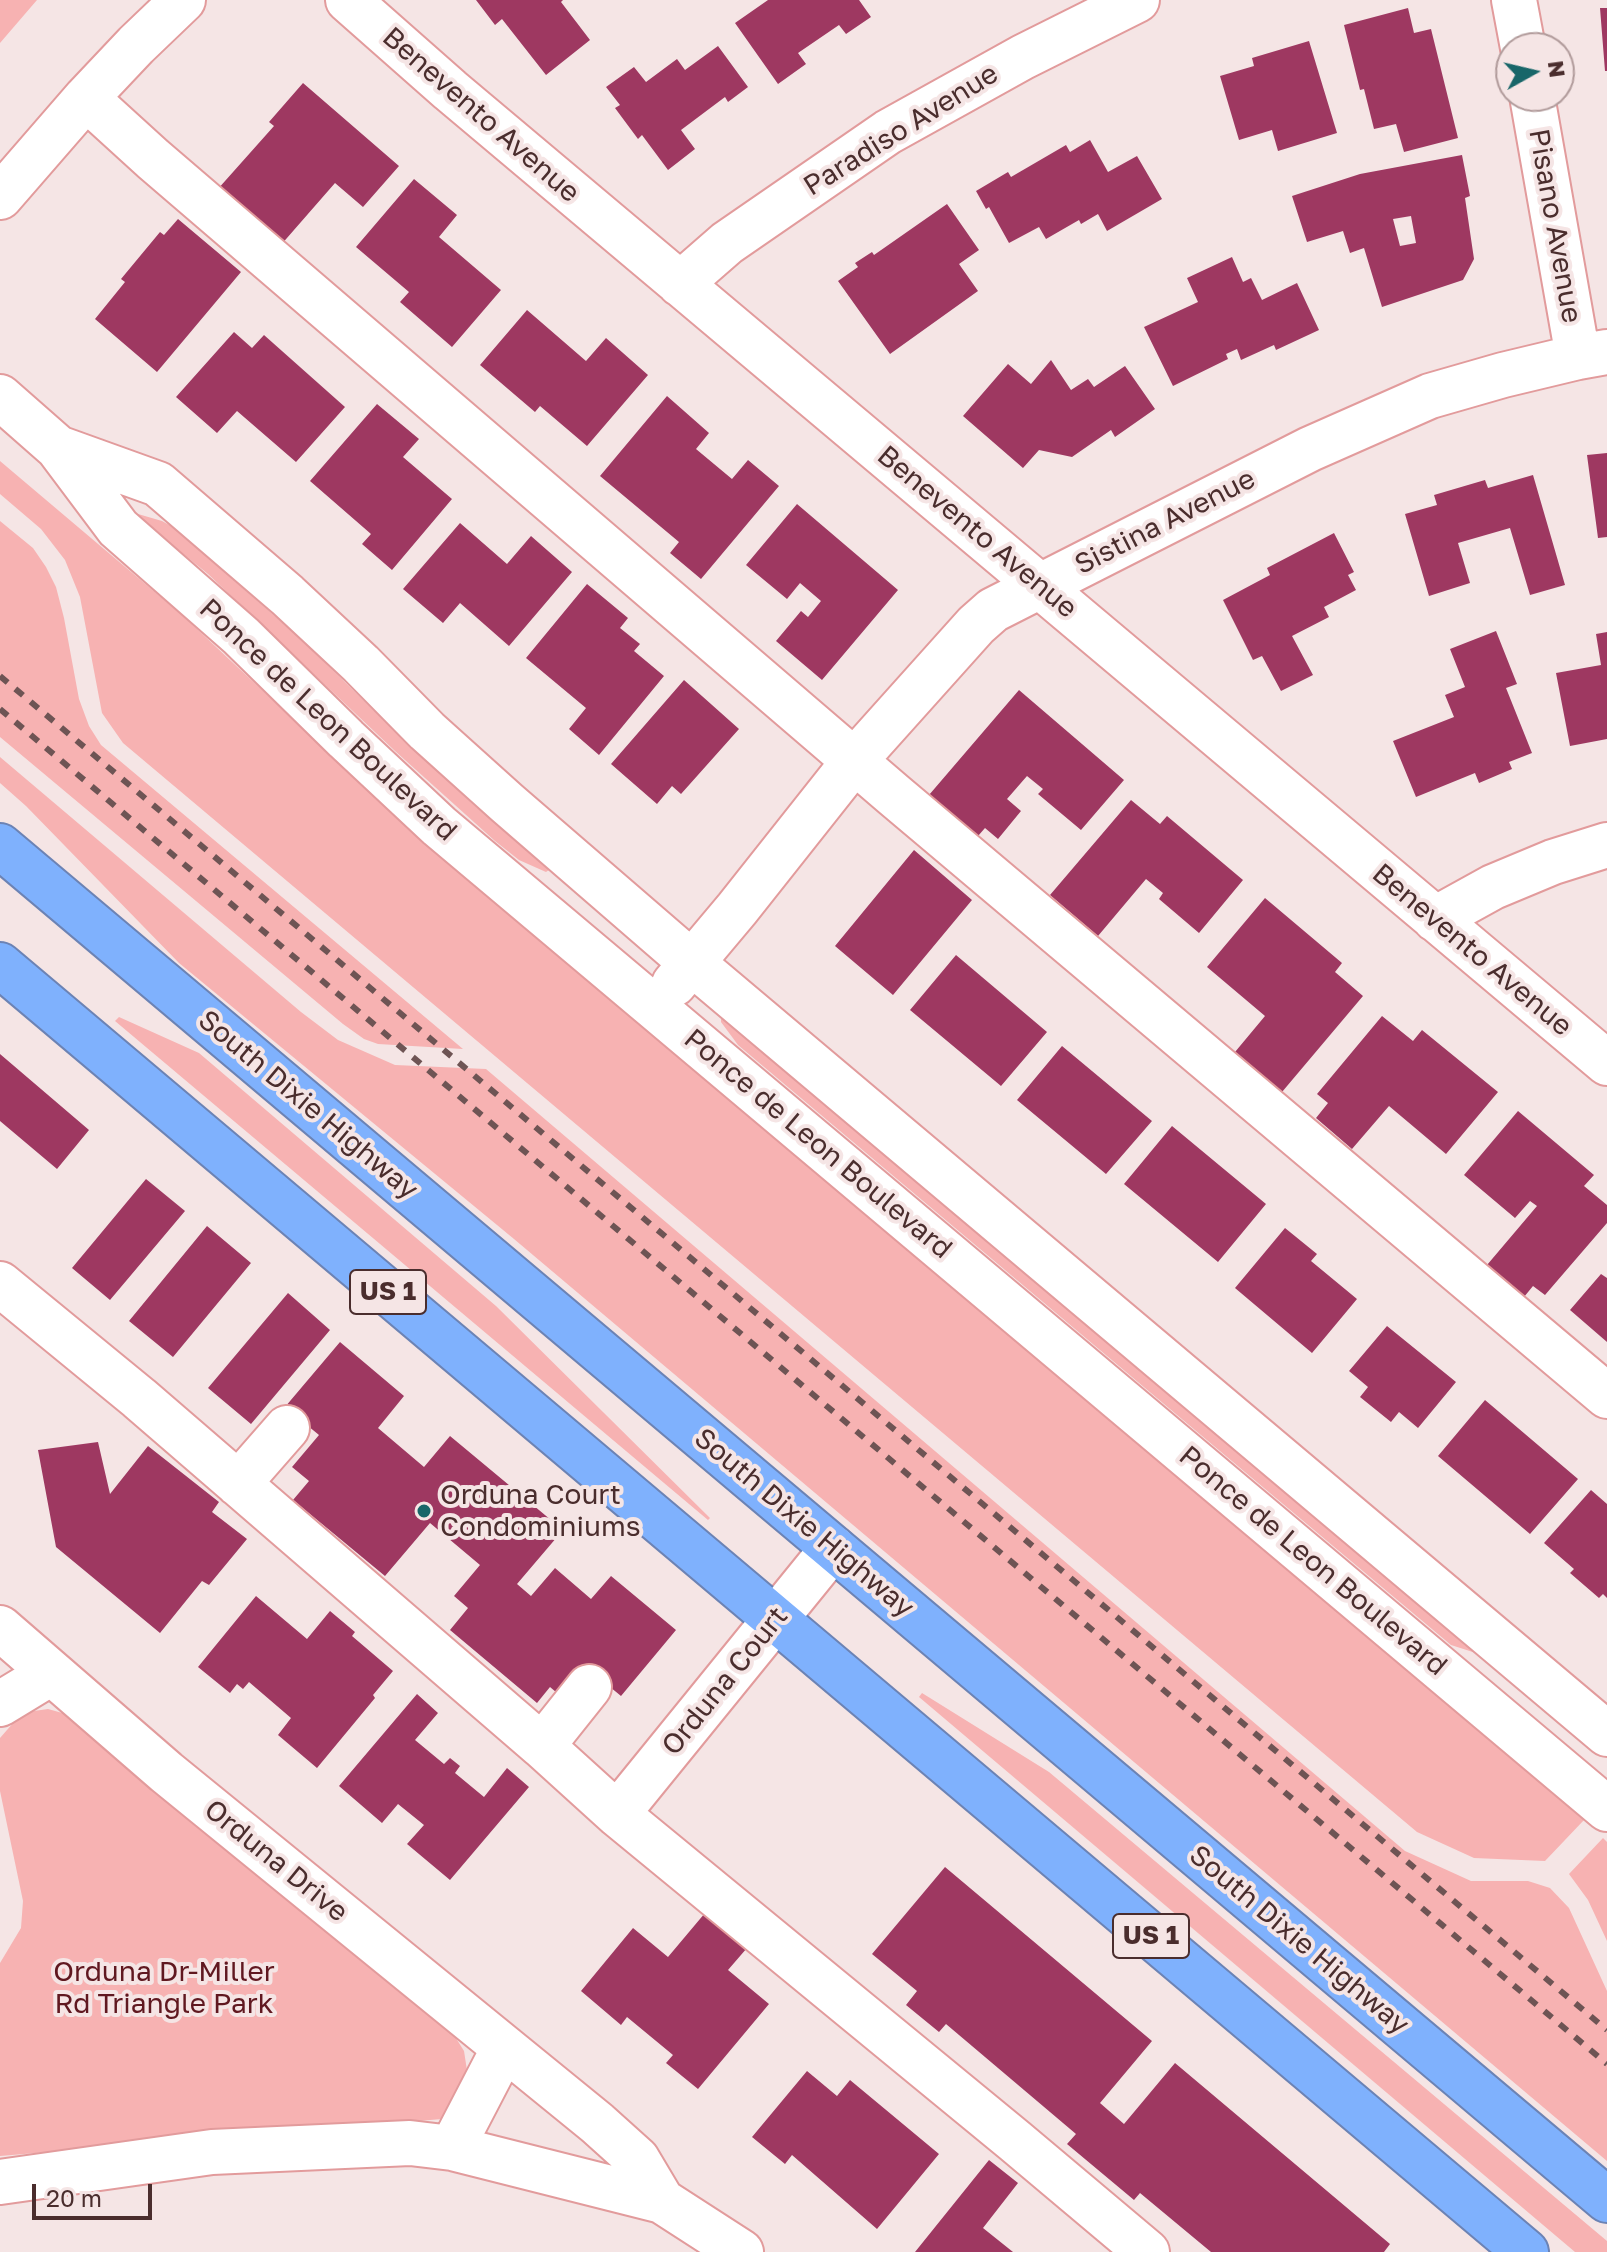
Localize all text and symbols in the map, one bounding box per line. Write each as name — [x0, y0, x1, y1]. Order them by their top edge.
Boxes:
street label: Benevento Avenue — [376, 20, 586, 210]
north arrow — [1495, 32, 1575, 112]
street label: Paradiso Avenue — [798, 57, 1004, 203]
text: N — [1543, 59, 1572, 79]
street label: Pisano Avenue — [1521, 126, 1589, 326]
street label: Benevento Avenue — [870, 439, 1084, 625]
street label: Sistina Avenue — [1069, 462, 1261, 582]
street label: Ponce de Leon Boulevard — [192, 592, 464, 848]
street label: Benevento Avenue — [1365, 857, 1579, 1043]
street label: South Dixie Highway — [191, 1003, 425, 1207]
street label: Ponce de Leon Boulevard — [677, 1022, 959, 1266]
road number: US 1 — [350, 1270, 426, 1314]
street label: South Dixie Highway — [687, 1421, 921, 1625]
street label: Ponce de Leon Boulevard — [1172, 1439, 1454, 1683]
place label: Orduna Court Condominiums — [440, 1478, 641, 1544]
marker: Orduna Court Condominiums — [415, 1502, 433, 1520]
street label: Orduna Court — [655, 1600, 795, 1762]
street label: Orduna Drive — [197, 1793, 355, 1929]
street label: South Dixie Highway — [1182, 1838, 1416, 2042]
road number: US 1 — [1113, 1914, 1189, 1958]
park label: Orduna Dr-Miller Rd Triangle Park — [53, 1955, 275, 2021]
scale bar — [36, 2168, 156, 2218]
text: 20 m — [46, 2183, 102, 2212]

